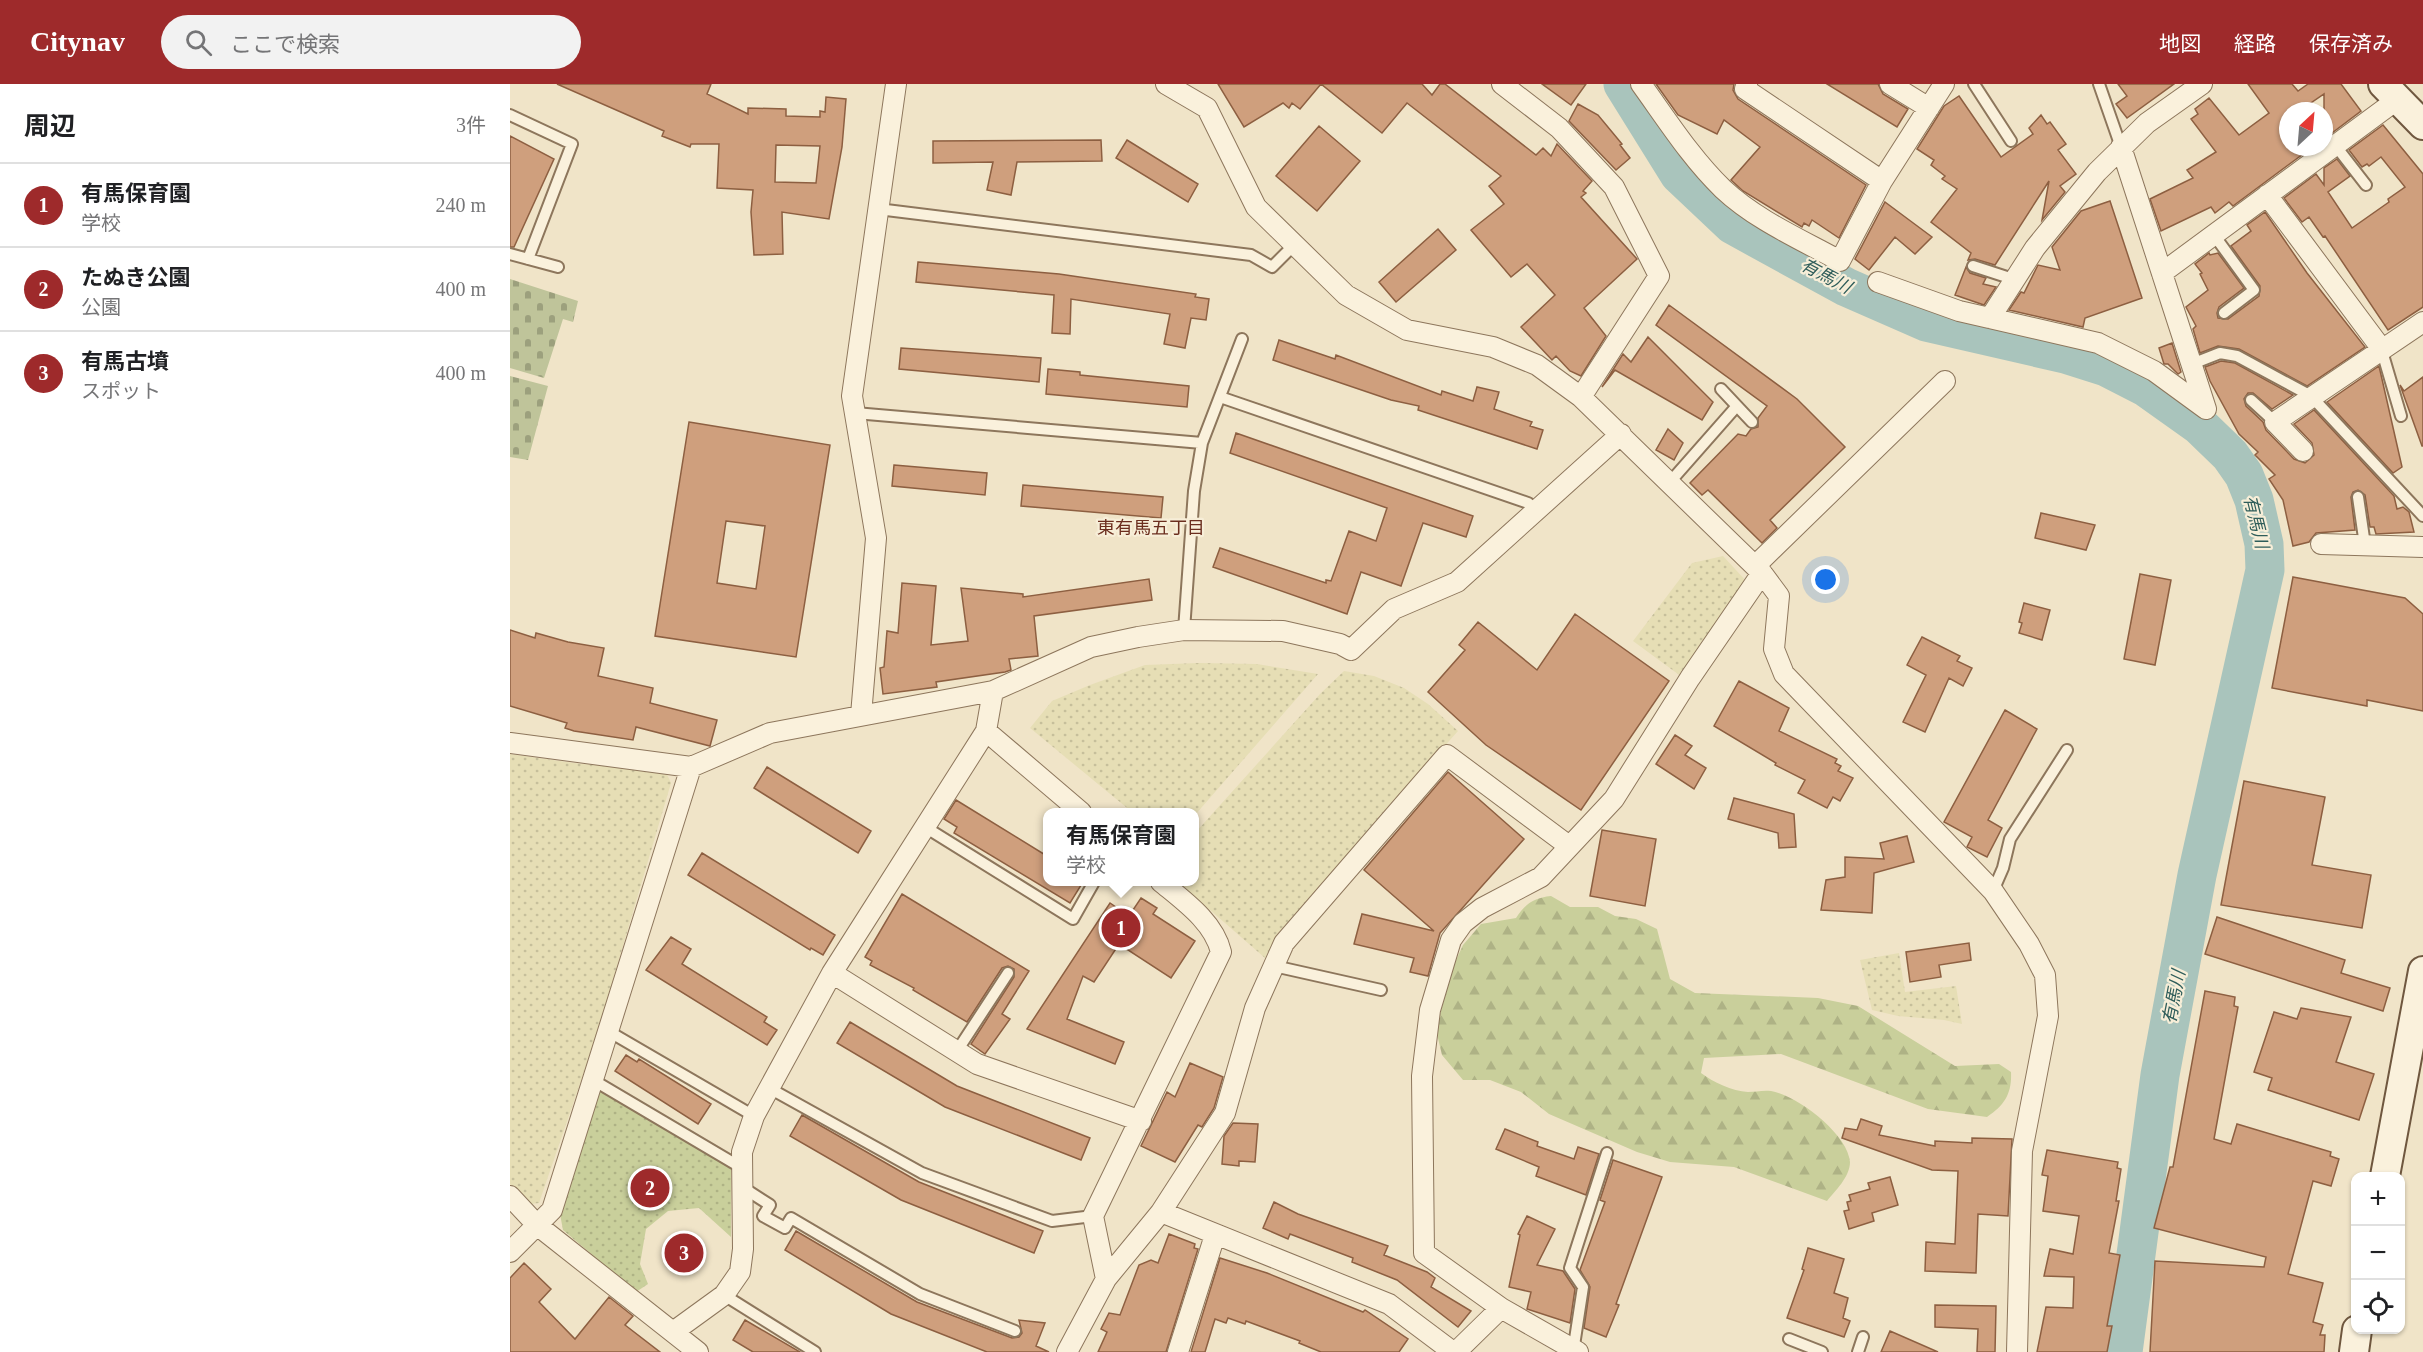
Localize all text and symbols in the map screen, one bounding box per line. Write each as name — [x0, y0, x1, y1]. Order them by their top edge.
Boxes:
search box — [161, 15, 581, 69]
text: Citynav — [30, 26, 125, 57]
icon: search — [182, 26, 215, 59]
text: ここで検索 — [230, 32, 340, 57]
text: 地図 — [2159, 32, 2201, 56]
text: 経路 — [2234, 32, 2276, 56]
text: 保存済み — [2309, 32, 2393, 56]
north arrow — [2279, 102, 2333, 156]
text: 周辺 — [24, 112, 76, 141]
text: 3件 — [456, 114, 486, 136]
text: 有馬保育園 — [81, 181, 191, 206]
text: 1 — [39, 194, 49, 216]
text: 240 m — [435, 194, 486, 216]
text: 学校 — [81, 212, 121, 234]
water label: 有馬川 — [1797, 254, 1856, 298]
text: たぬき公園 — [81, 265, 191, 290]
text: 2 — [39, 278, 49, 300]
text: 400 m — [435, 278, 486, 300]
text: 公園 — [81, 296, 121, 318]
text: 有馬古墳 — [81, 349, 169, 374]
text: 3 — [39, 362, 49, 384]
text: 400 m — [435, 362, 486, 384]
text: スポット — [81, 380, 161, 402]
water label: 有馬川 — [2240, 493, 2273, 553]
district label: 東有馬五丁目 — [1097, 518, 1205, 538]
your location — [1811, 565, 1840, 594]
popup — [1043, 808, 1199, 886]
text: 有馬保育園 — [1066, 823, 1176, 848]
text: 学校 — [1066, 854, 1106, 876]
pin: 1 — [1102, 906, 1140, 950]
water label: 有馬川 — [2159, 967, 2189, 1025]
pin: 2 — [630, 1166, 670, 1210]
map controls — [2351, 1172, 2405, 1334]
button: + — [2351, 1172, 2405, 1226]
button: − — [2351, 1226, 2405, 1280]
pin: 3 — [664, 1230, 704, 1276]
button: locate — [2351, 1280, 2405, 1334]

